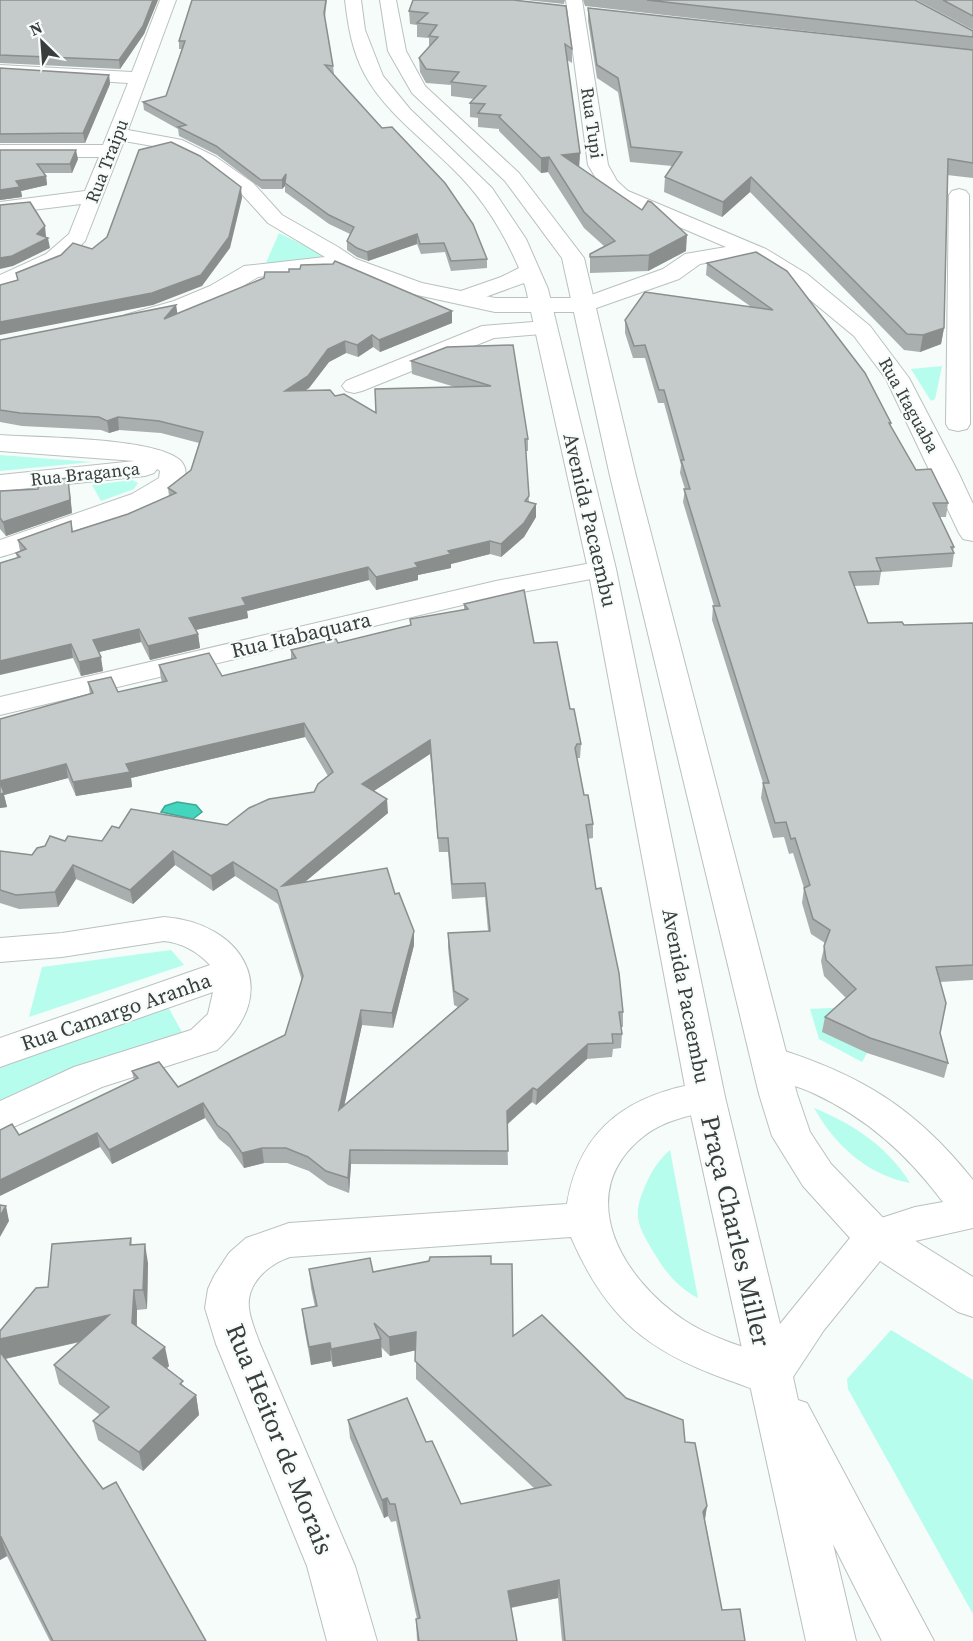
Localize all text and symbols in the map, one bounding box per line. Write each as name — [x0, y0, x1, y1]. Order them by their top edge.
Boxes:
north arrow — [12, 12, 72, 72]
text: N — [26, 16, 46, 41]
street label: Rua Tupi — [575, 86, 610, 160]
street label: Rua Traipu — [79, 115, 134, 206]
street label: Rua Itaguaba — [873, 353, 946, 458]
street label: Avenida Pacaembu — [556, 430, 625, 610]
street label: Rua Bragança — [29, 455, 142, 492]
street label: Rua Itabaquara — [228, 604, 374, 665]
street label: Avenida Pacaembu — [655, 906, 718, 1086]
street label: Rua Camargo Aranha — [17, 965, 215, 1058]
street label: Praça Charles Miller — [692, 1112, 780, 1350]
street label: Rua Heitor de Morais — [217, 1318, 343, 1560]

